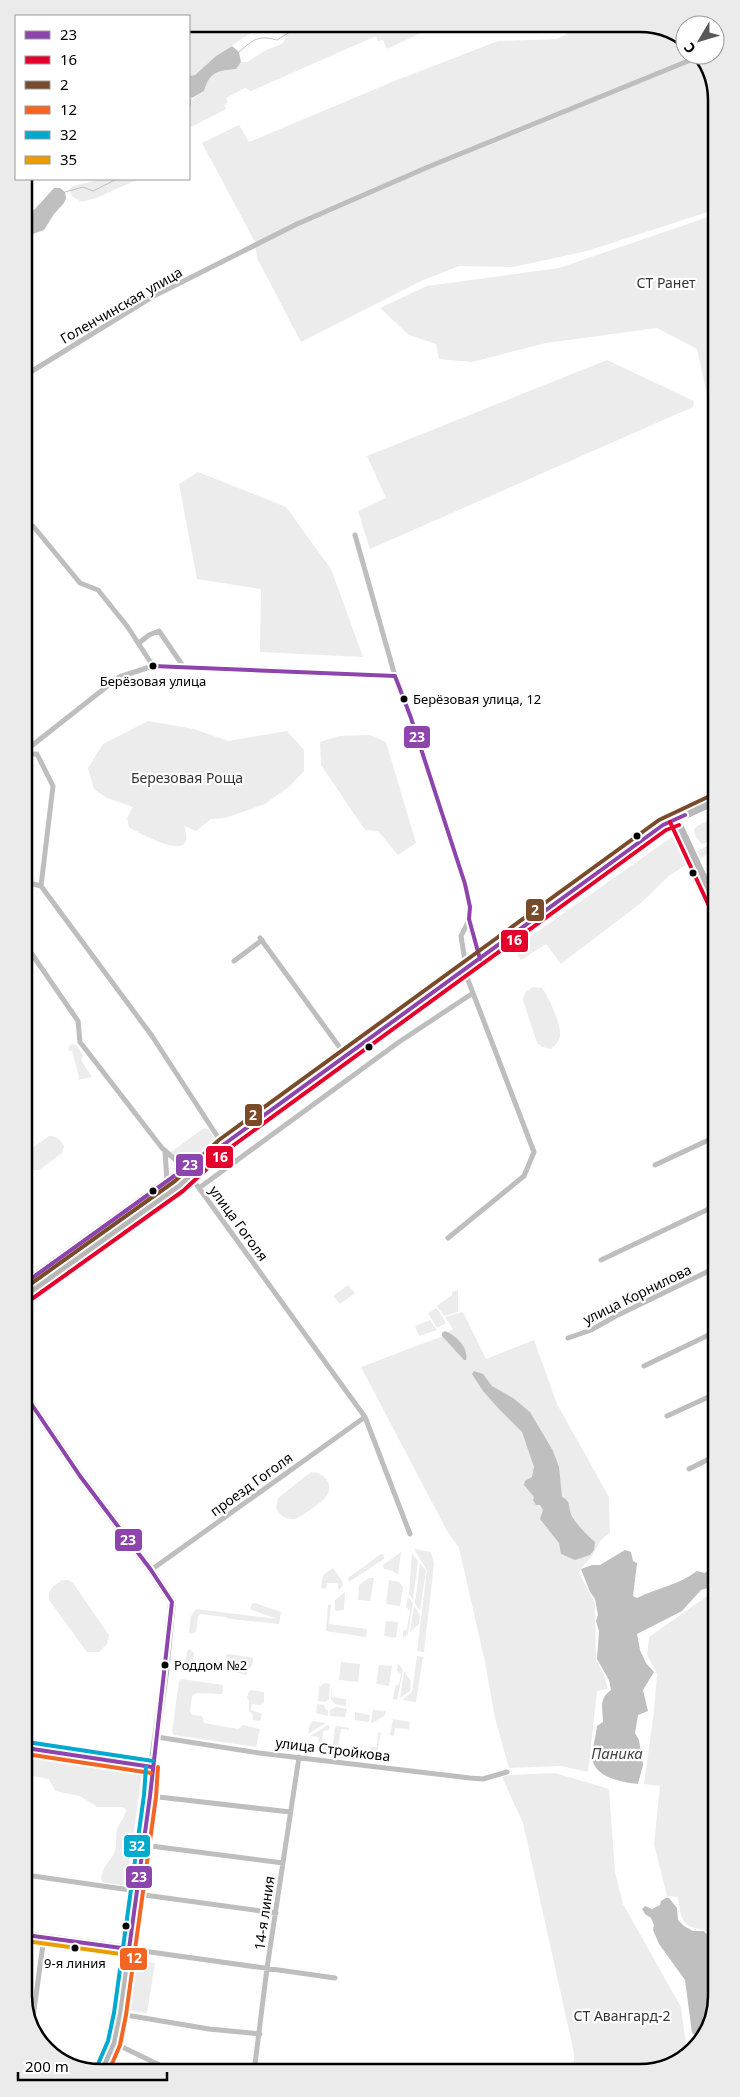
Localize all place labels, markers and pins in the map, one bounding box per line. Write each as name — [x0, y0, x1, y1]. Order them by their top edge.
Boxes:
marker: Берёзовая улица — [148, 661, 158, 671]
place label: Берёзовая улица — [100, 672, 206, 690]
place label: Берёзовая улица, 12 — [413, 690, 541, 708]
marker: Берёзовая улица, 12 — [399, 694, 409, 704]
unlabelled marker — [632, 831, 642, 841]
unlabelled marker — [688, 868, 698, 878]
unlabelled marker — [364, 1042, 374, 1052]
unlabelled marker — [148, 1186, 158, 1196]
place label: Роддом №2 — [174, 1656, 247, 1674]
marker: Роддом №2 — [160, 1660, 170, 1670]
unlabelled marker — [121, 1921, 131, 1931]
marker: 9-я линия — [70, 1943, 80, 1953]
place label: 9-я линия — [44, 1954, 106, 1972]

